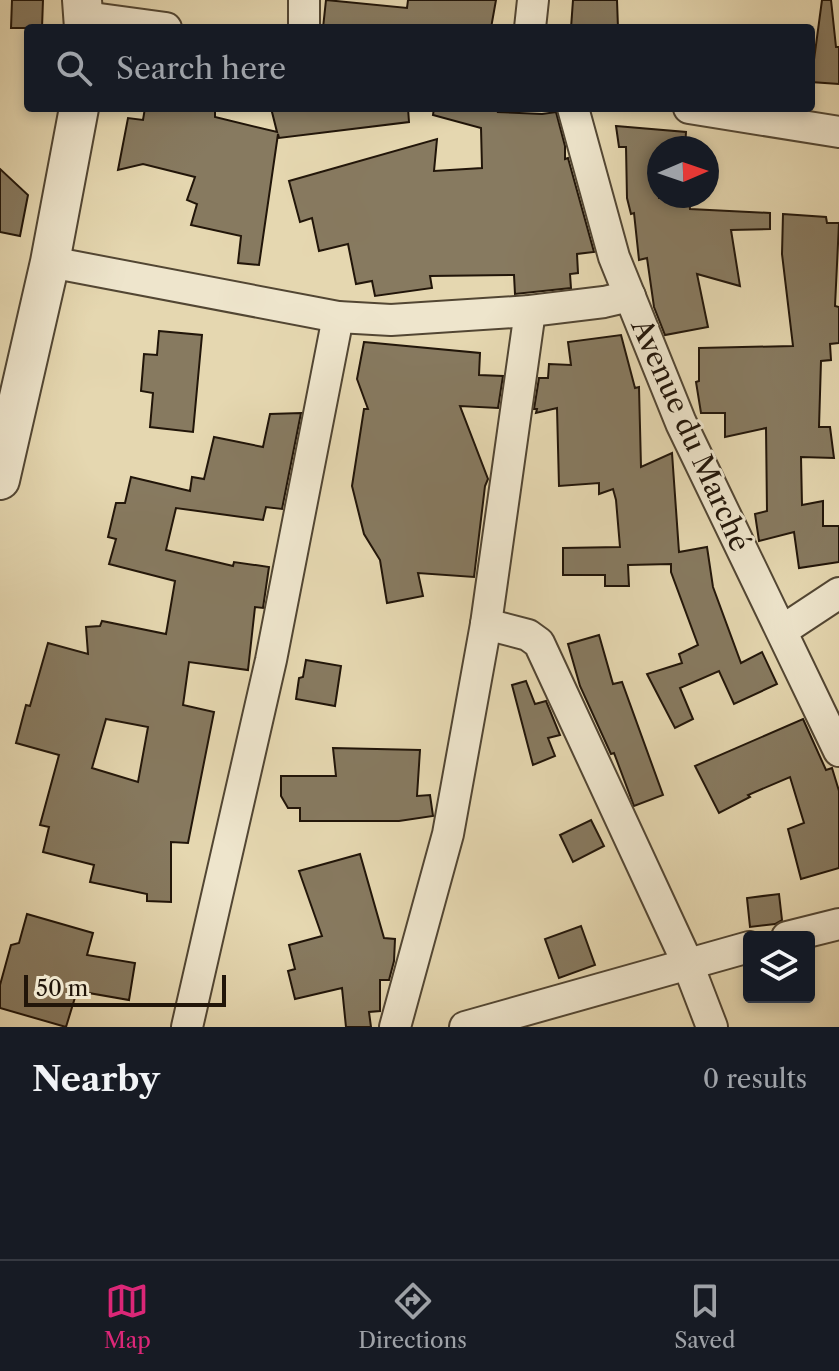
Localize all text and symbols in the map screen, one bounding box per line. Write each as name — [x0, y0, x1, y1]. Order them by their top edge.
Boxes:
search box — [24, 24, 815, 112]
icon: search — [52, 46, 96, 90]
text: Search here — [116, 50, 286, 87]
north arrow — [647, 136, 719, 208]
street label: Avenue du Marché — [624, 313, 758, 557]
map controls — [743, 931, 815, 1003]
button: layers — [743, 931, 815, 1003]
scale bar — [24, 971, 226, 1007]
text: 50 m — [36, 975, 88, 1002]
text: Nearby — [32, 1058, 160, 1100]
text: 0 results — [703, 1063, 807, 1095]
tab: Map — [104, 1279, 151, 1354]
tab: Directions — [358, 1279, 467, 1354]
tab: Saved — [674, 1279, 735, 1354]

